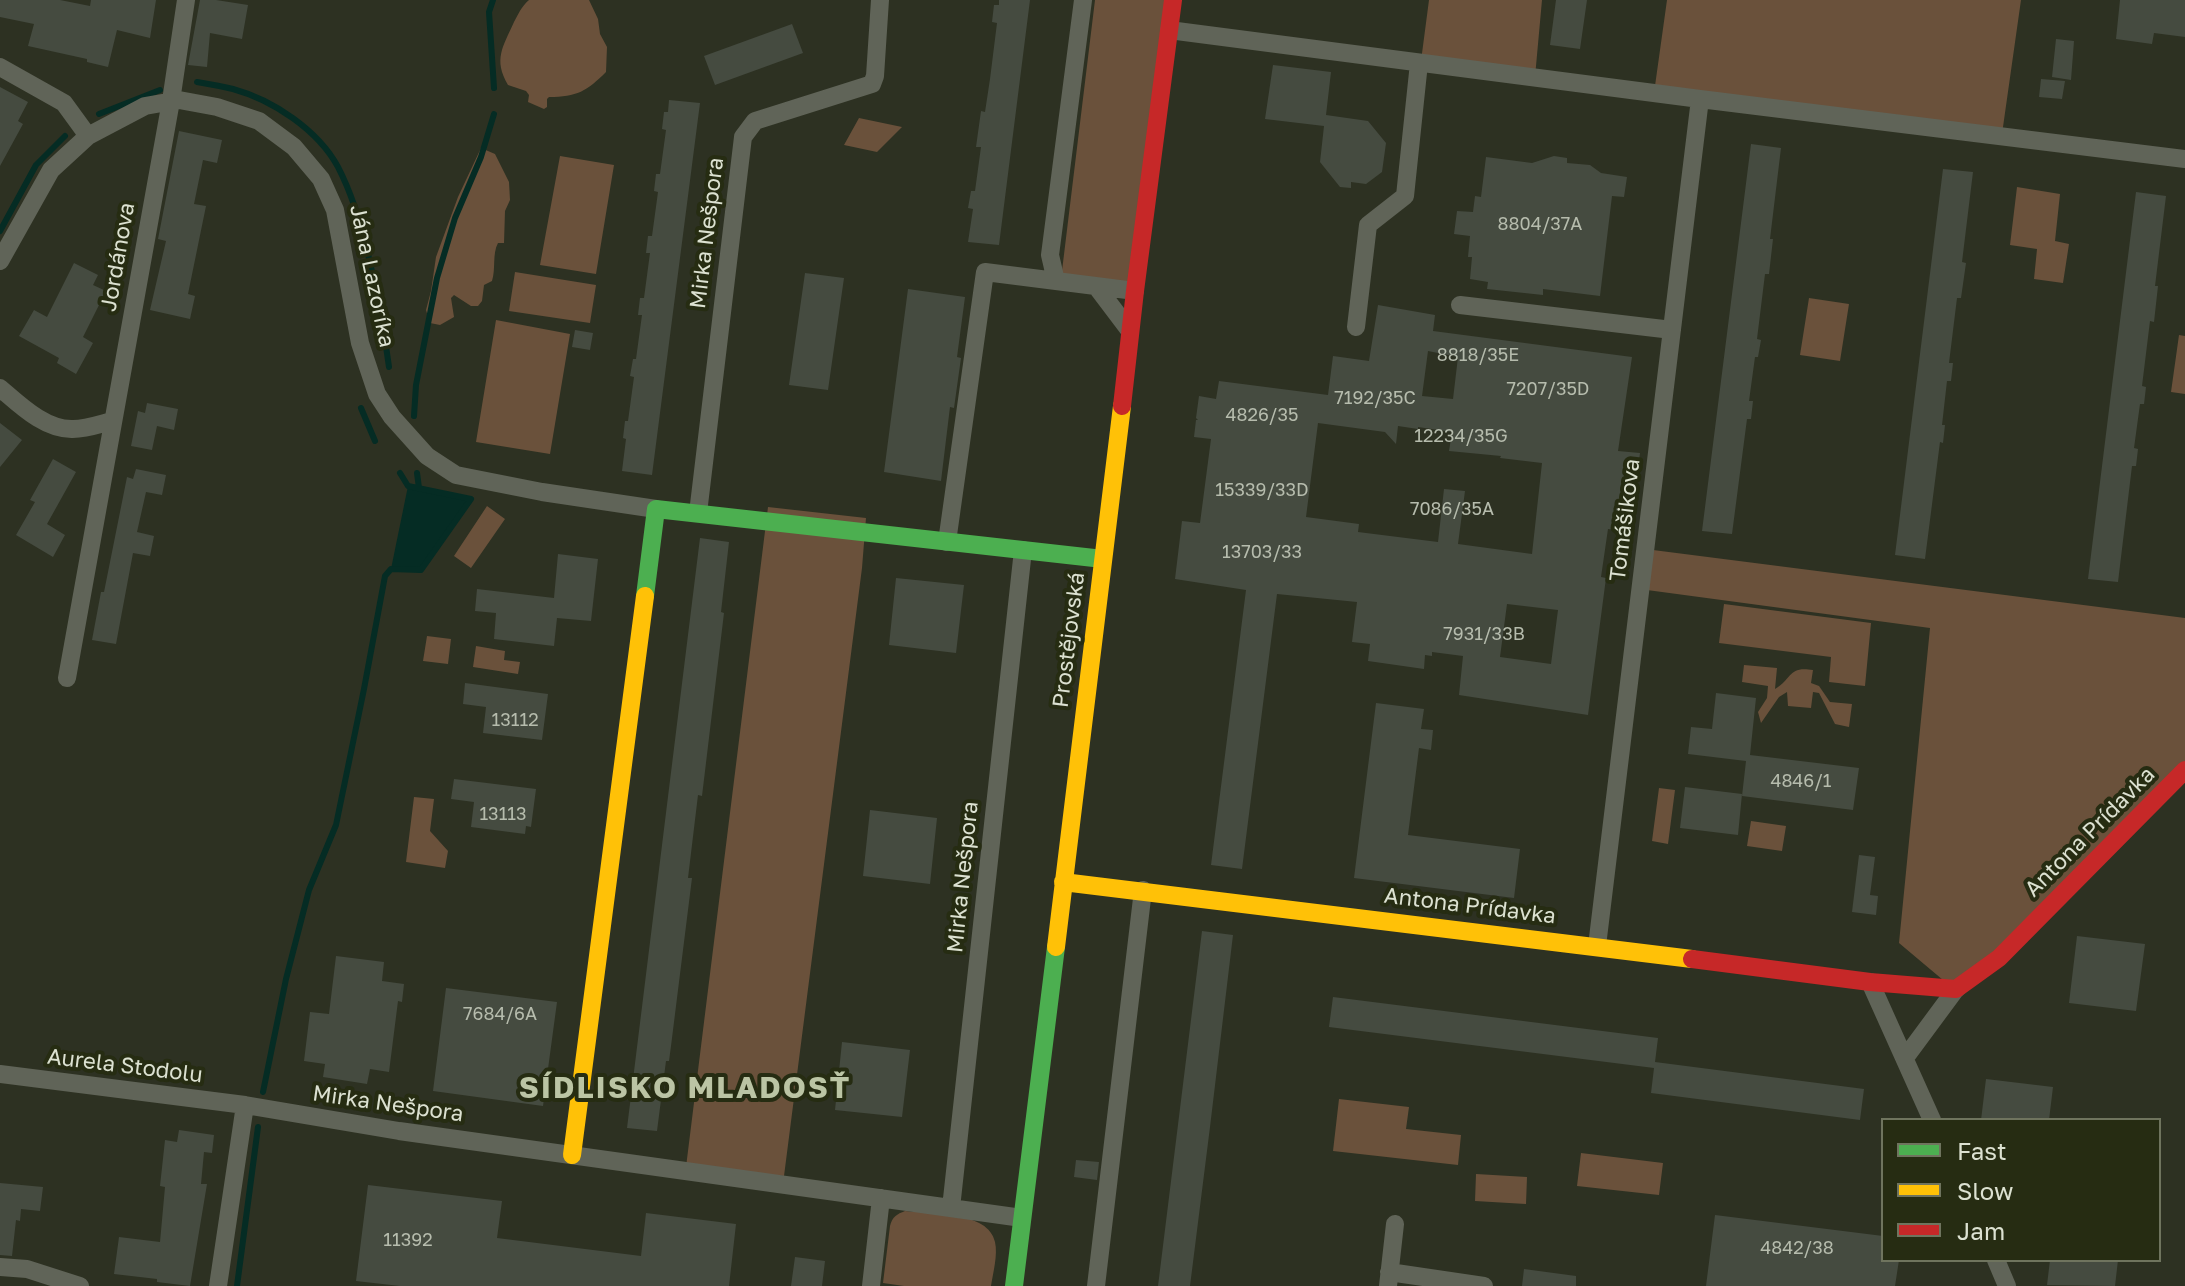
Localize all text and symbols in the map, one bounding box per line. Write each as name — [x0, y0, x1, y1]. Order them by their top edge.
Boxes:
street label: Mirka Nešpora — [685, 156, 729, 310]
street label: Jordánova — [95, 200, 141, 314]
street label: Jána Lazoríka — [344, 202, 400, 350]
house number: 8804/37A — [1498, 213, 1582, 235]
house number: 8818/35E — [1437, 344, 1519, 366]
house number: 7207/35D — [1507, 378, 1589, 400]
house number: 7192/35C — [1334, 387, 1416, 409]
house number: 4826/35 — [1226, 404, 1298, 426]
house number: 12234/35G — [1414, 425, 1508, 447]
street label: Tomášikova — [1604, 457, 1646, 583]
house number: 15339/33D — [1215, 479, 1309, 501]
house number: 7086/35A — [1410, 498, 1494, 520]
house number: 13703/33 — [1222, 541, 1302, 563]
street label: Prostějovská — [1048, 571, 1090, 709]
house number: 7931/33B — [1443, 623, 1525, 645]
house number: 13112 — [491, 709, 539, 731]
street label: Antona Prídavka — [2020, 762, 2160, 902]
house number: 4846/1 — [1770, 770, 1832, 792]
street label: Mirka Nešpora — [942, 800, 984, 954]
house number: 13113 — [479, 803, 527, 825]
street label: Antona Prídavka — [1383, 882, 1557, 930]
house number: 7684/6A — [463, 1003, 537, 1025]
street label: Aurela Stodolu — [46, 1043, 204, 1089]
district label: SÍDLISKO MLADOSŤ — [519, 1070, 851, 1106]
street label: Mirka Nešpora — [311, 1080, 465, 1128]
legend — [1881, 1118, 2161, 1262]
text: Fast — [1957, 1136, 2007, 1165]
text: Slow — [1957, 1176, 2013, 1205]
text: Jam — [1957, 1216, 2005, 1245]
house number: 11392 — [383, 1229, 433, 1251]
house number: 4842/38 — [1760, 1237, 1834, 1259]

